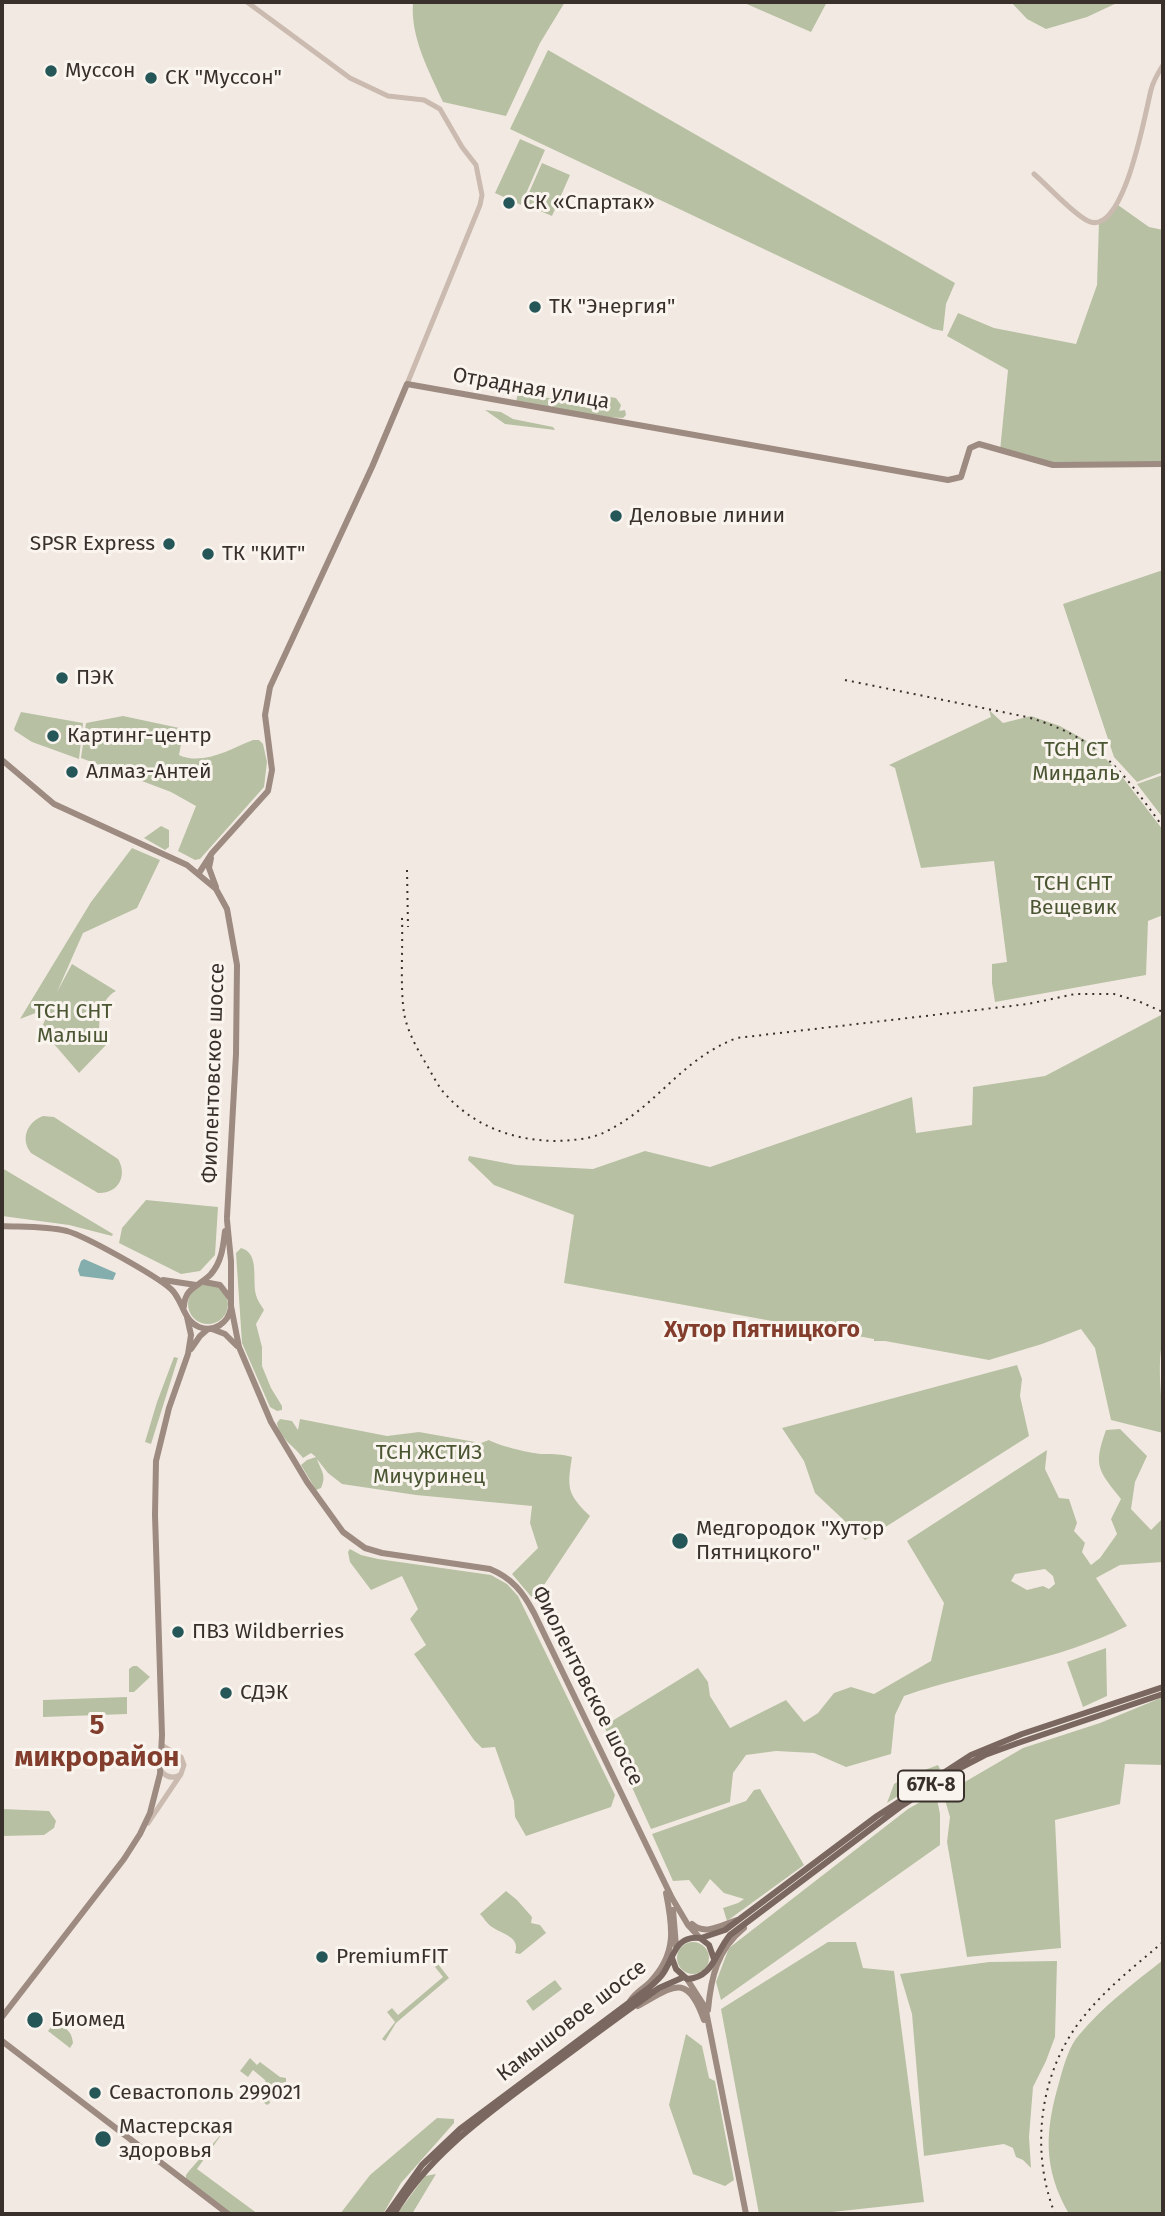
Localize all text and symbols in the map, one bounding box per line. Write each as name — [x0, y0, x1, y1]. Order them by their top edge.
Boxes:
place label: Муссон — [65, 58, 136, 84]
marker: Муссон — [43, 63, 59, 79]
place label: СК "Муссон" — [165, 65, 282, 91]
marker: СК "Муссон" — [143, 70, 159, 86]
place label: СК «Спартак» — [523, 190, 655, 216]
marker: СК «Спартак» — [501, 195, 517, 211]
place label: ТК "Энергия" — [549, 294, 675, 320]
marker: ТК "Энергия" — [527, 299, 543, 315]
street label: Отрадная улица — [451, 363, 611, 415]
place label: Деловые линии — [630, 503, 785, 529]
marker: Деловые линии — [608, 508, 624, 524]
place label: SPSR Express — [30, 531, 155, 557]
marker: SPSR Express — [161, 536, 177, 552]
place label: ТК "КИТ" — [222, 541, 305, 567]
marker: ТК "КИТ" — [200, 546, 216, 562]
place label: ПЭК — [76, 665, 114, 691]
marker: ПЭК — [54, 670, 70, 686]
place label: Картинг-центр — [67, 723, 212, 749]
marker: Картинг-центр — [45, 728, 61, 744]
park label: ТСН СТ Миндаль — [1032, 737, 1120, 787]
place label: Алмаз-Антей — [86, 759, 212, 785]
marker: Алмаз-Антей — [64, 764, 80, 780]
park label: ТСН СНТ Вещевик — [1029, 871, 1117, 921]
street label: Фиолентовское шоссе — [198, 962, 230, 1184]
park label: ТСН СНТ Малыш — [34, 999, 112, 1049]
district label: Хутор Пятницкого — [664, 1317, 860, 1345]
park label: ТСН ЖСТИЗ Мичуринец — [373, 1440, 485, 1490]
place label: Медгородок "Хутор Пятницкого" — [696, 1516, 885, 1566]
marker: Медгородок "Хутор Пятницкого" — [670, 1531, 690, 1551]
street label: Фиолентовское шоссе — [526, 1582, 648, 1790]
place label: ПВЗ Wildberries — [192, 1619, 344, 1645]
marker: ПВЗ Wildberries — [170, 1624, 186, 1640]
place label: СДЭК — [240, 1680, 288, 1706]
marker: СДЭК — [218, 1685, 234, 1701]
district label: 5 микрорайон — [15, 1709, 179, 1775]
road number: 67К-8 — [898, 1770, 964, 1801]
place label: PremiumFIT — [336, 1944, 448, 1970]
marker: PremiumFIT — [314, 1949, 330, 1965]
street label: Камышовое шоссе — [492, 1955, 652, 2087]
place label: Биомед — [51, 2007, 125, 2033]
marker: Биомед — [25, 2010, 45, 2030]
place label: Севастополь 299021 — [109, 2080, 302, 2106]
marker: Севастополь 299021 — [87, 2085, 103, 2101]
place label: Мастерская здоровья — [119, 2114, 233, 2164]
marker: Мастерская здоровья — [93, 2129, 113, 2149]

